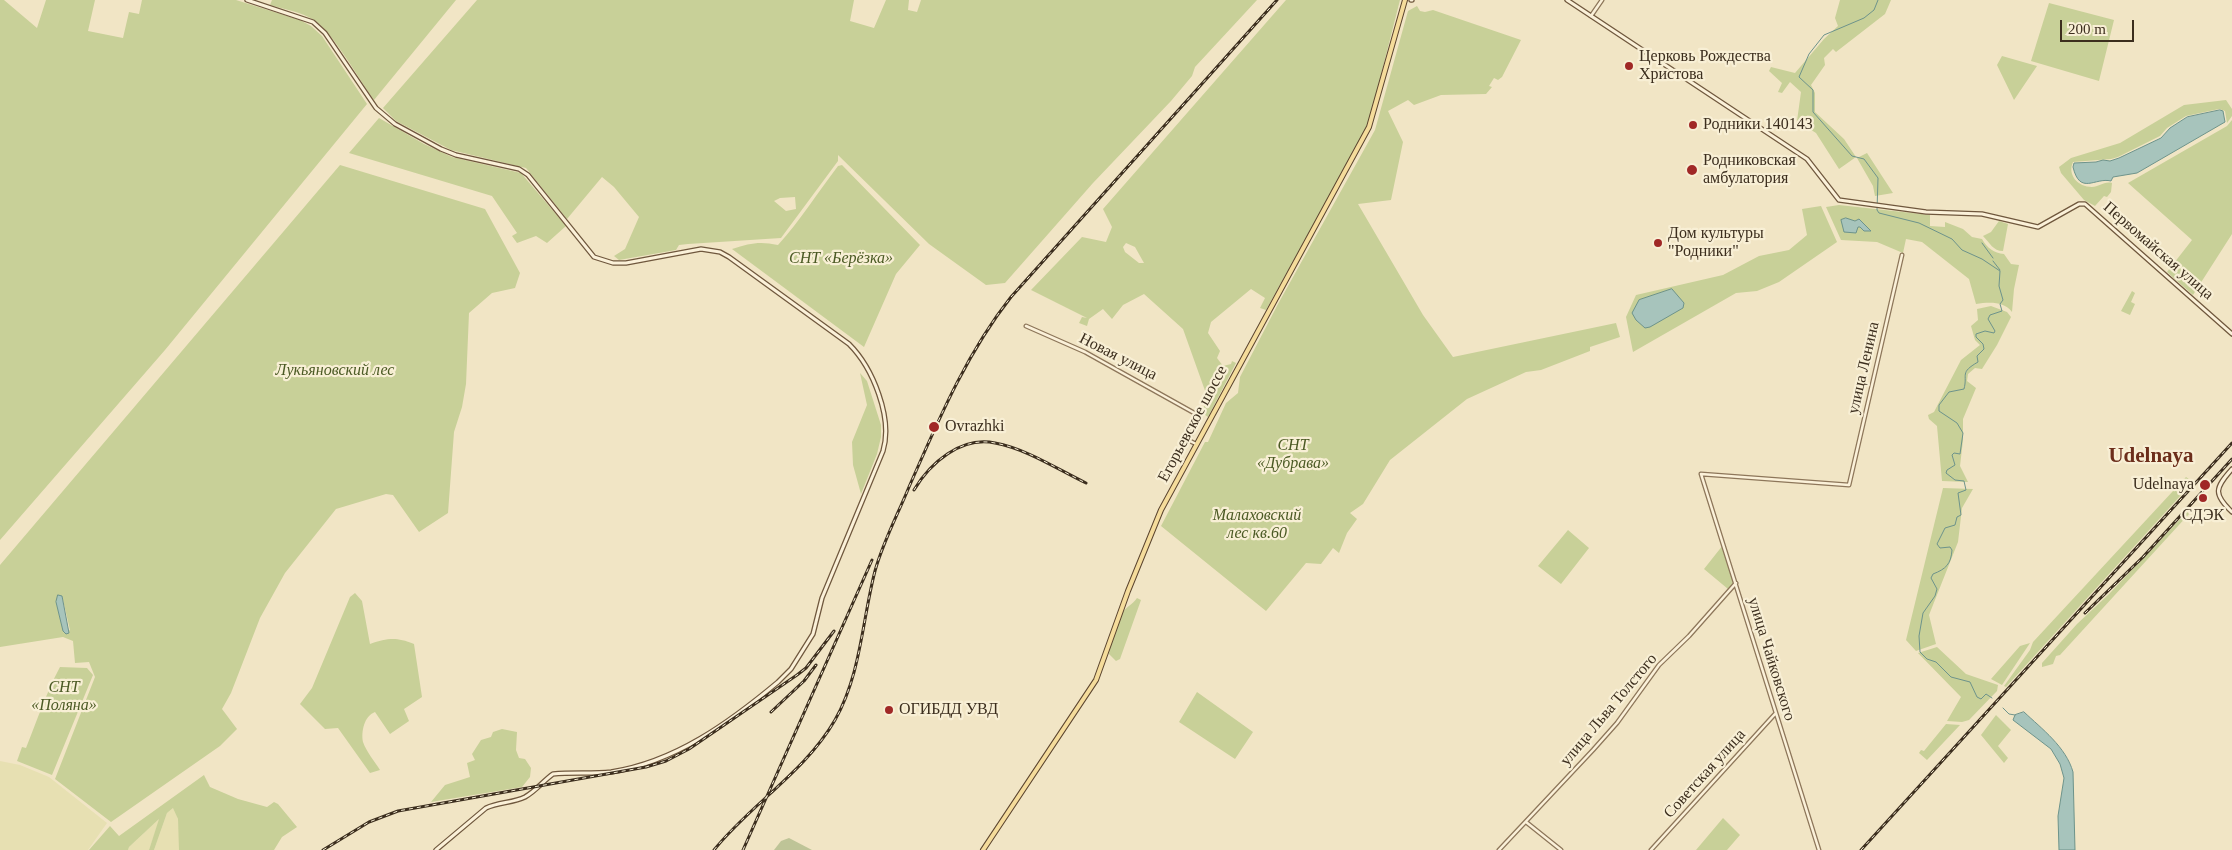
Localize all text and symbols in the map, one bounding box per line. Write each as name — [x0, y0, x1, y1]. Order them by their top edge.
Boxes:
scale bar — [2062, 10, 2136, 42]
text: 200 m — [2068, 21, 2106, 37]
place label: Церковь Рождества Христова — [1639, 47, 1771, 85]
marker: Церковь Рождества Христова — [1623, 60, 1635, 72]
place label: Родники 140143 — [1703, 115, 1813, 135]
marker: Родники 140143 — [1687, 119, 1699, 131]
place label: Родниковская амбулатория — [1703, 151, 1796, 189]
marker: Родниковская амбулатория — [1685, 163, 1699, 177]
street label: Первомайская улица — [2099, 198, 2217, 304]
place label: Дом культуры "Родники" — [1668, 224, 1764, 262]
marker: Дом культуры "Родники" — [1652, 237, 1664, 249]
park label: СНТ «Берёзка» — [789, 249, 893, 269]
street label: улица Ленина — [1844, 320, 1884, 416]
street label: Новая улица — [1076, 329, 1160, 385]
park label: Лукьяновский лес — [276, 361, 394, 381]
street label: Егорьевское шоссе — [1154, 362, 1232, 486]
place label: Ovrazhki — [945, 417, 1005, 437]
marker: Ovrazhki — [927, 420, 941, 434]
park label: СНТ «Дубрава» — [1257, 436, 1329, 474]
district label: Udelnaya — [2108, 444, 2194, 470]
place label: Udelnaya — [2133, 475, 2194, 495]
marker: Udelnaya — [2198, 478, 2212, 492]
marker: СДЭК — [2197, 492, 2209, 504]
park label: Малаховский лес кв.60 — [1213, 506, 1301, 544]
place label: СДЭК — [2182, 506, 2224, 526]
street label: улица Чайковского — [1743, 595, 1799, 723]
street label: улица Льва Толстого — [1556, 650, 1662, 770]
park label: СНТ «Поляна» — [31, 678, 97, 716]
place label: ОГИБДД УВД — [899, 700, 998, 720]
marker: ОГИБДД УВД — [883, 704, 895, 716]
street label: Советская улица — [1660, 726, 1750, 822]

